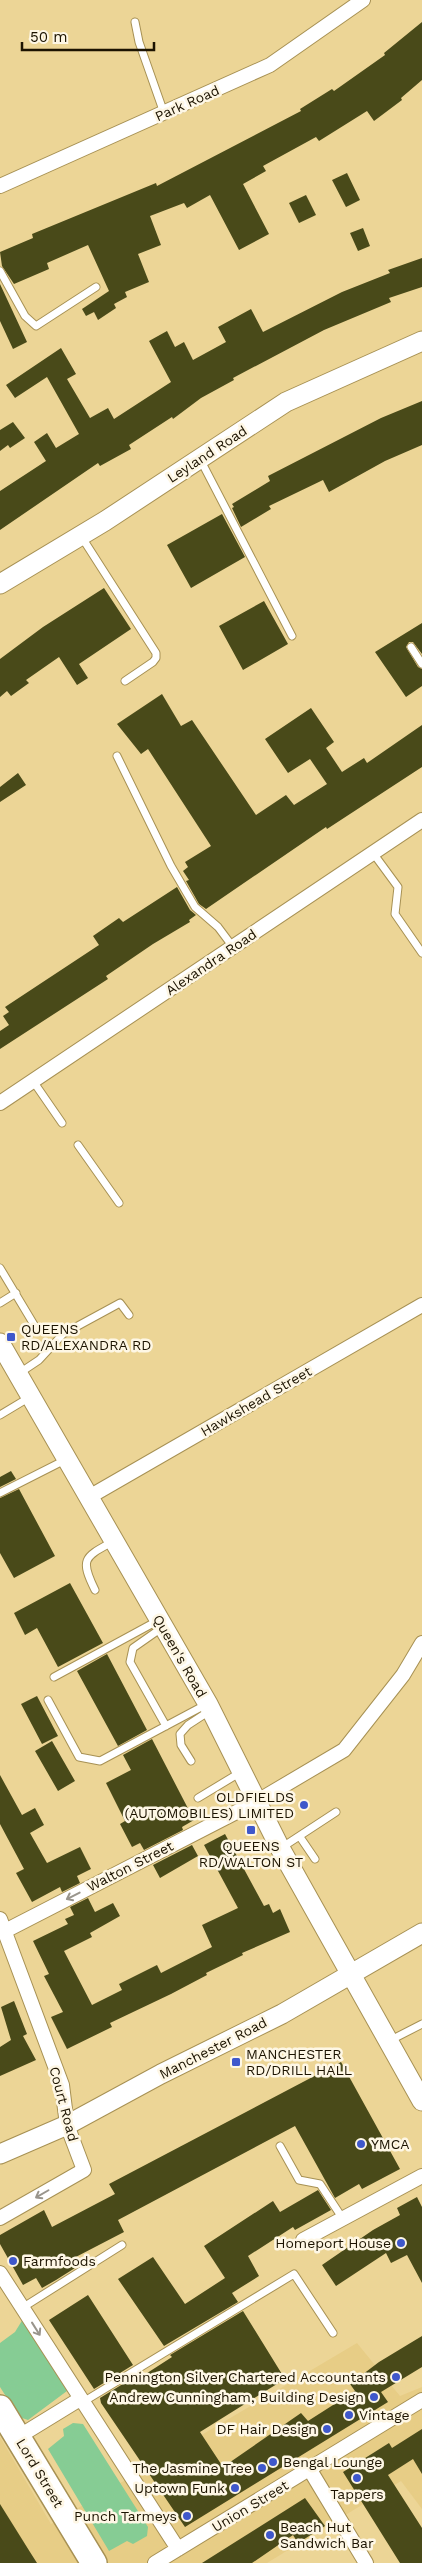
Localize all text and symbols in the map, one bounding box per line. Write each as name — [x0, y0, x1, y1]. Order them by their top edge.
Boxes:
scale bar — [22, 20, 155, 52]
text: 50 m — [30, 28, 67, 46]
street label: Park Road — [152, 82, 222, 124]
street label: Leyland Road — [164, 422, 250, 486]
street label: Alexandra Road — [163, 926, 259, 998]
place label: QUEENS RD/ALEXANDRA RD — [21, 1321, 151, 1353]
marker: QUEENS RD/ALEXANDRA RD — [5, 1331, 17, 1343]
street label: Hawkshead Street — [198, 1363, 314, 1439]
street label: Queen's Road — [150, 1612, 210, 1700]
place label: OLDFIELDS (AUTOMOBILES) LIMITED — [125, 1789, 294, 1821]
marker: OLDFIELDS (AUTOMOBILES) LIMITED — [298, 1799, 310, 1811]
marker: QUEENS RD/WALTON ST — [245, 1824, 257, 1836]
street label: Walton Street — [84, 1837, 176, 1895]
place label: QUEENS RD/WALTON ST — [199, 1838, 304, 1870]
one-way arrow — [65, 1891, 80, 1901]
street label: Manchester Road — [156, 2014, 270, 2082]
place label: MANCHESTER RD/DRILL HALL — [246, 2046, 352, 2078]
marker: MANCHESTER RD/DRILL HALL — [230, 2056, 242, 2068]
street label: Court Road — [46, 2065, 82, 2143]
place label: YMCA — [371, 2136, 410, 2152]
marker: YMCA — [355, 2138, 367, 2150]
one-way arrow — [36, 2190, 50, 2200]
place label: Homeport House — [275, 2235, 391, 2251]
marker: Homeport House — [395, 2237, 407, 2249]
place label: Farmfoods — [23, 2253, 96, 2269]
marker: Farmfoods — [7, 2255, 19, 2267]
one-way arrow — [31, 2321, 41, 2335]
place label: Pennington Silver Chartered Accountants — [104, 2369, 386, 2385]
marker: Pennington Silver Chartered Accountants — [390, 2371, 402, 2383]
place label: Andrew Cunningham, Building Design — [109, 2389, 364, 2405]
marker: Andrew Cunningham, Building Design — [368, 2391, 380, 2403]
place label: Vintage — [359, 2407, 410, 2423]
marker: Vintage — [343, 2409, 355, 2421]
place label: DF Hair Design — [217, 2421, 317, 2437]
marker: DF Hair Design — [321, 2423, 333, 2435]
street label: Lord Street — [13, 2436, 67, 2511]
place label: Bengal Lounge — [283, 2454, 382, 2470]
marker: Bengal Lounge — [267, 2456, 279, 2468]
place label: The Jasmine Tree — [132, 2460, 252, 2476]
marker: The Jasmine Tree — [256, 2462, 268, 2474]
marker: Tappers — [351, 2472, 363, 2484]
street label: Union Street — [209, 2477, 291, 2535]
place label: Uptown Funk — [134, 2480, 225, 2496]
marker: Uptown Funk — [229, 2482, 241, 2494]
place label: Tappers — [330, 2486, 384, 2502]
place label: Punch Tarmeys — [74, 2508, 177, 2524]
marker: Punch Tarmeys — [181, 2510, 193, 2522]
place label: Beach Hut Sandwich Bar — [280, 2519, 374, 2551]
marker: Beach Hut Sandwich Bar — [264, 2529, 276, 2541]

